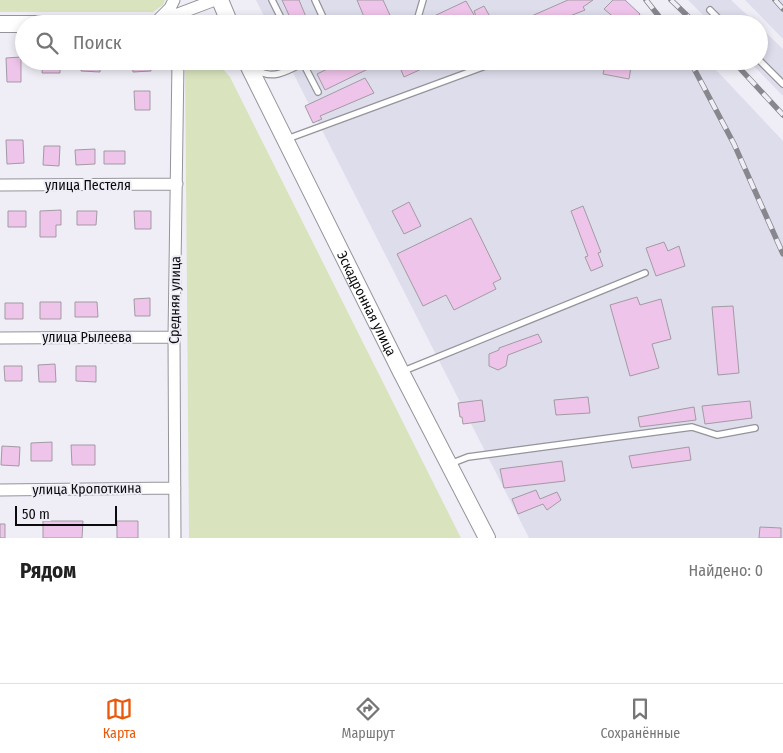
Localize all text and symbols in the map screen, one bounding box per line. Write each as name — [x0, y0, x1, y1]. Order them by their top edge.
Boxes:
search box — [15, 15, 768, 70]
icon: search — [33, 29, 61, 57]
text: Поиск — [73, 31, 122, 54]
street label: улица Пестеля — [45, 177, 131, 194]
street label: Эскадронная улица — [334, 248, 400, 359]
street label: Средняя улица — [166, 256, 184, 344]
street label: улица Рылеева — [42, 329, 132, 346]
street label: улица Кропоткина — [32, 480, 142, 498]
scale bar — [15, 503, 118, 526]
text: 50 m — [22, 506, 50, 523]
text: Рядом — [20, 558, 76, 584]
text: Найдено: 0 — [689, 561, 763, 580]
tab: Карта — [103, 695, 136, 742]
tab: Маршрут — [341, 695, 395, 742]
tab: Сохранённые — [600, 695, 680, 742]

